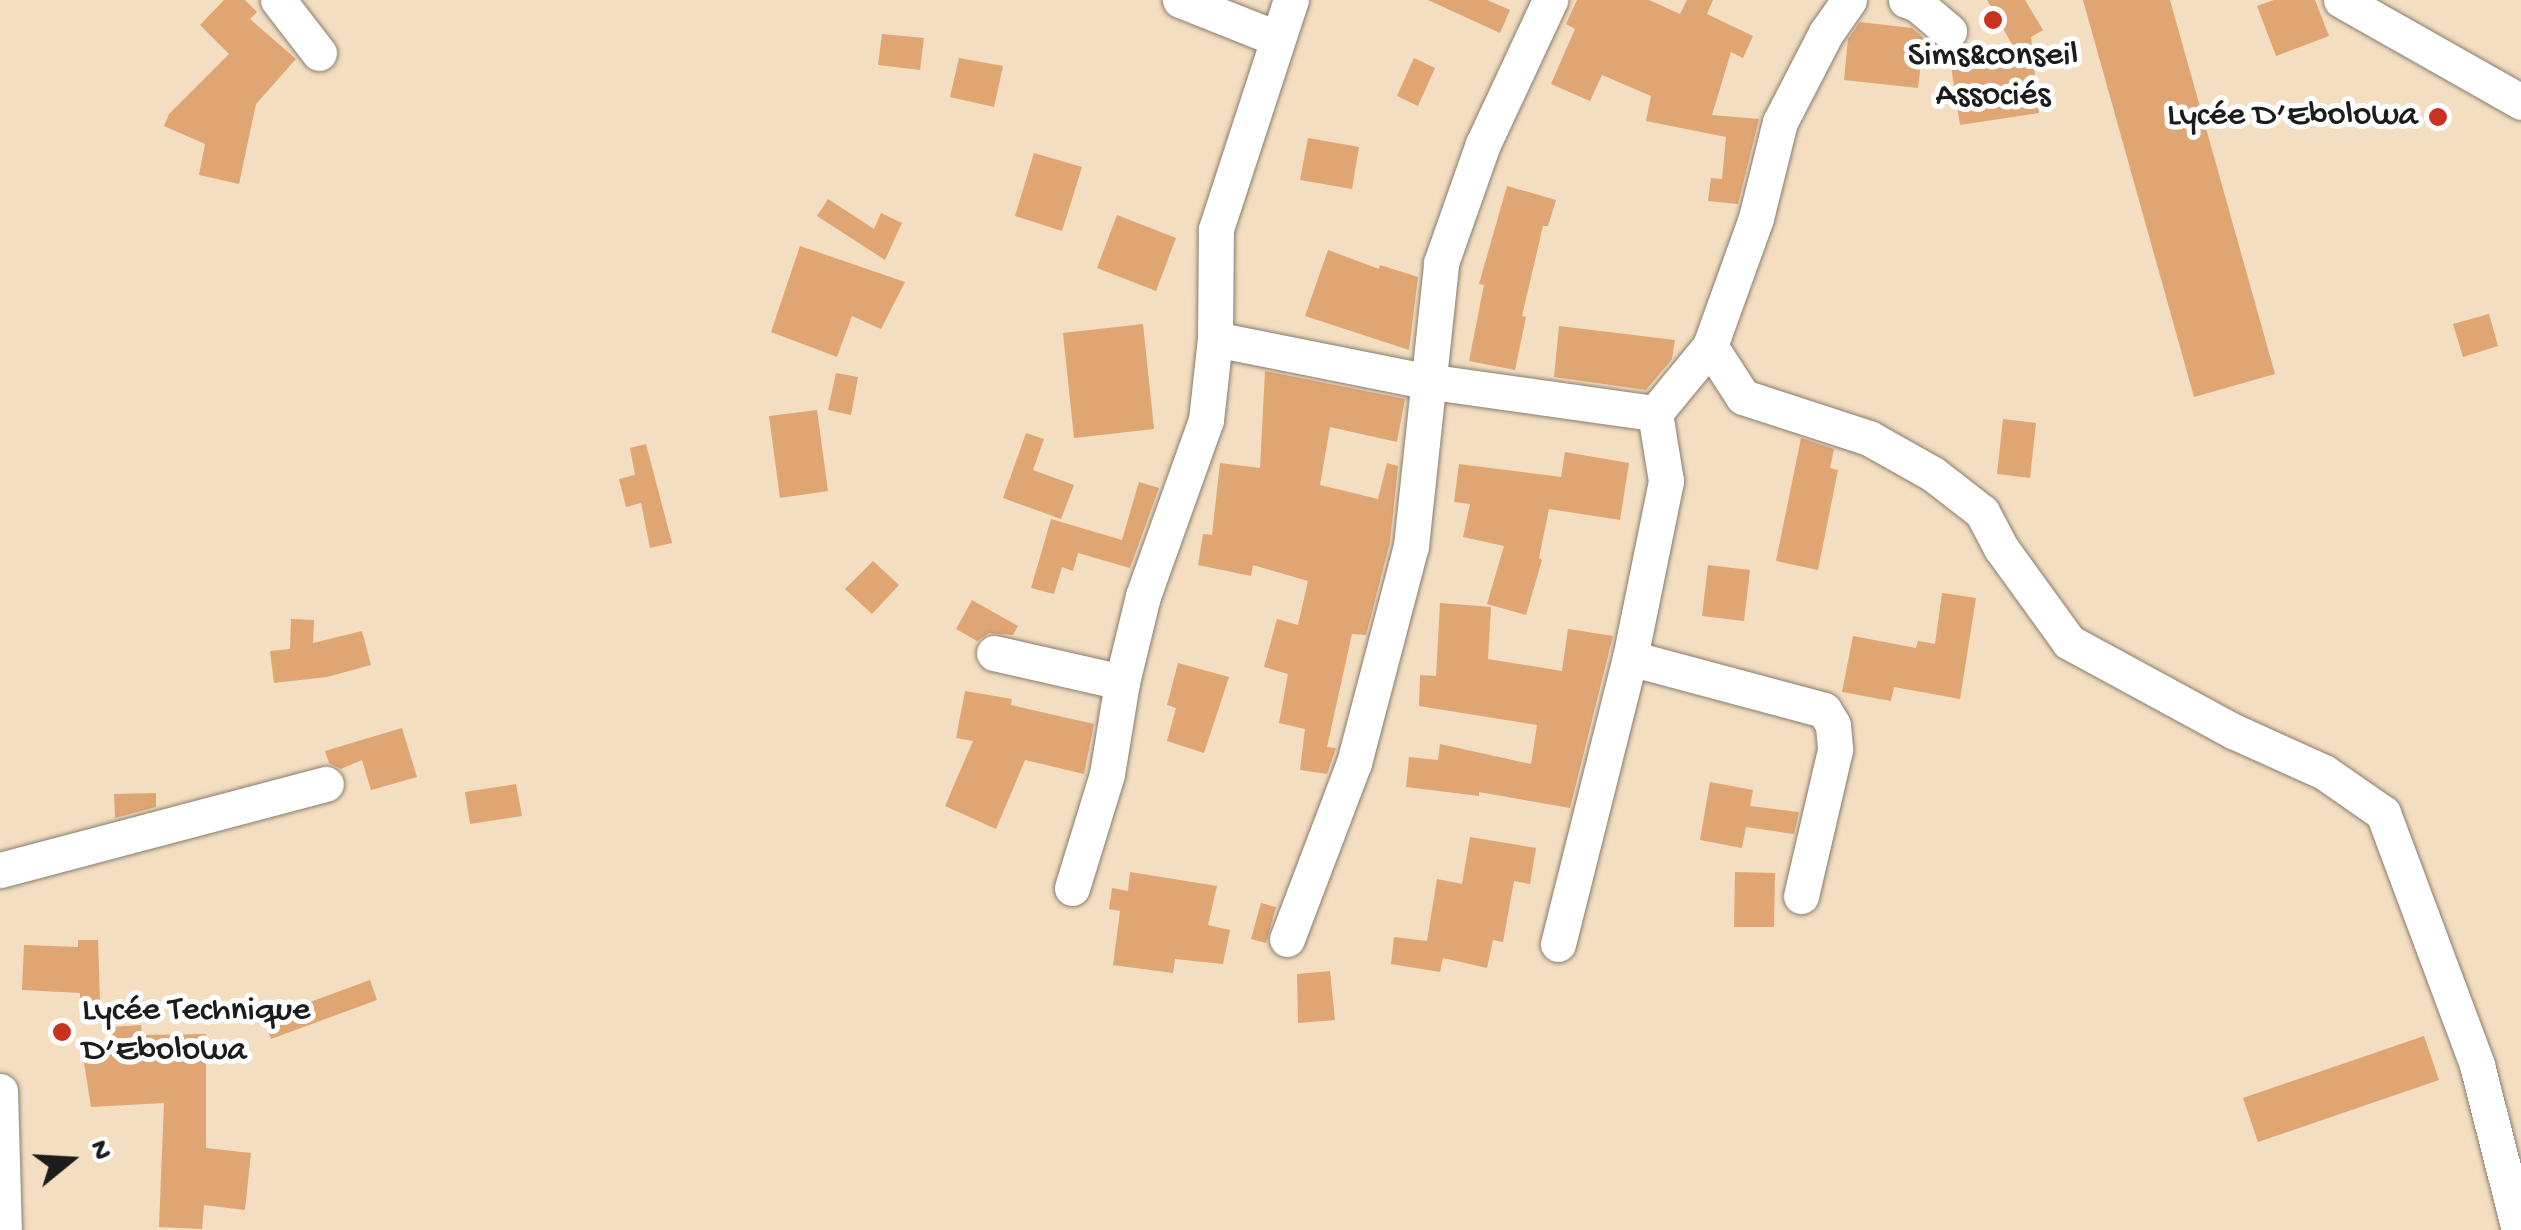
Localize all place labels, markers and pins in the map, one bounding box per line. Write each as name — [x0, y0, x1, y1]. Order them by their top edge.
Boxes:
marker: Sims&conseil Associés — [1982, 9, 2004, 31]
place label: Sims&conseil Associés — [1908, 36, 2078, 118]
place label: Lycée D’Ebolowa — [2167, 96, 2418, 138]
marker: Lycée D’Ebolowa — [2427, 106, 2449, 128]
place label: Lycée Technique D’Ebolowa — [82, 991, 310, 1073]
marker: Lycée Technique D’Ebolowa — [51, 1021, 73, 1043]

